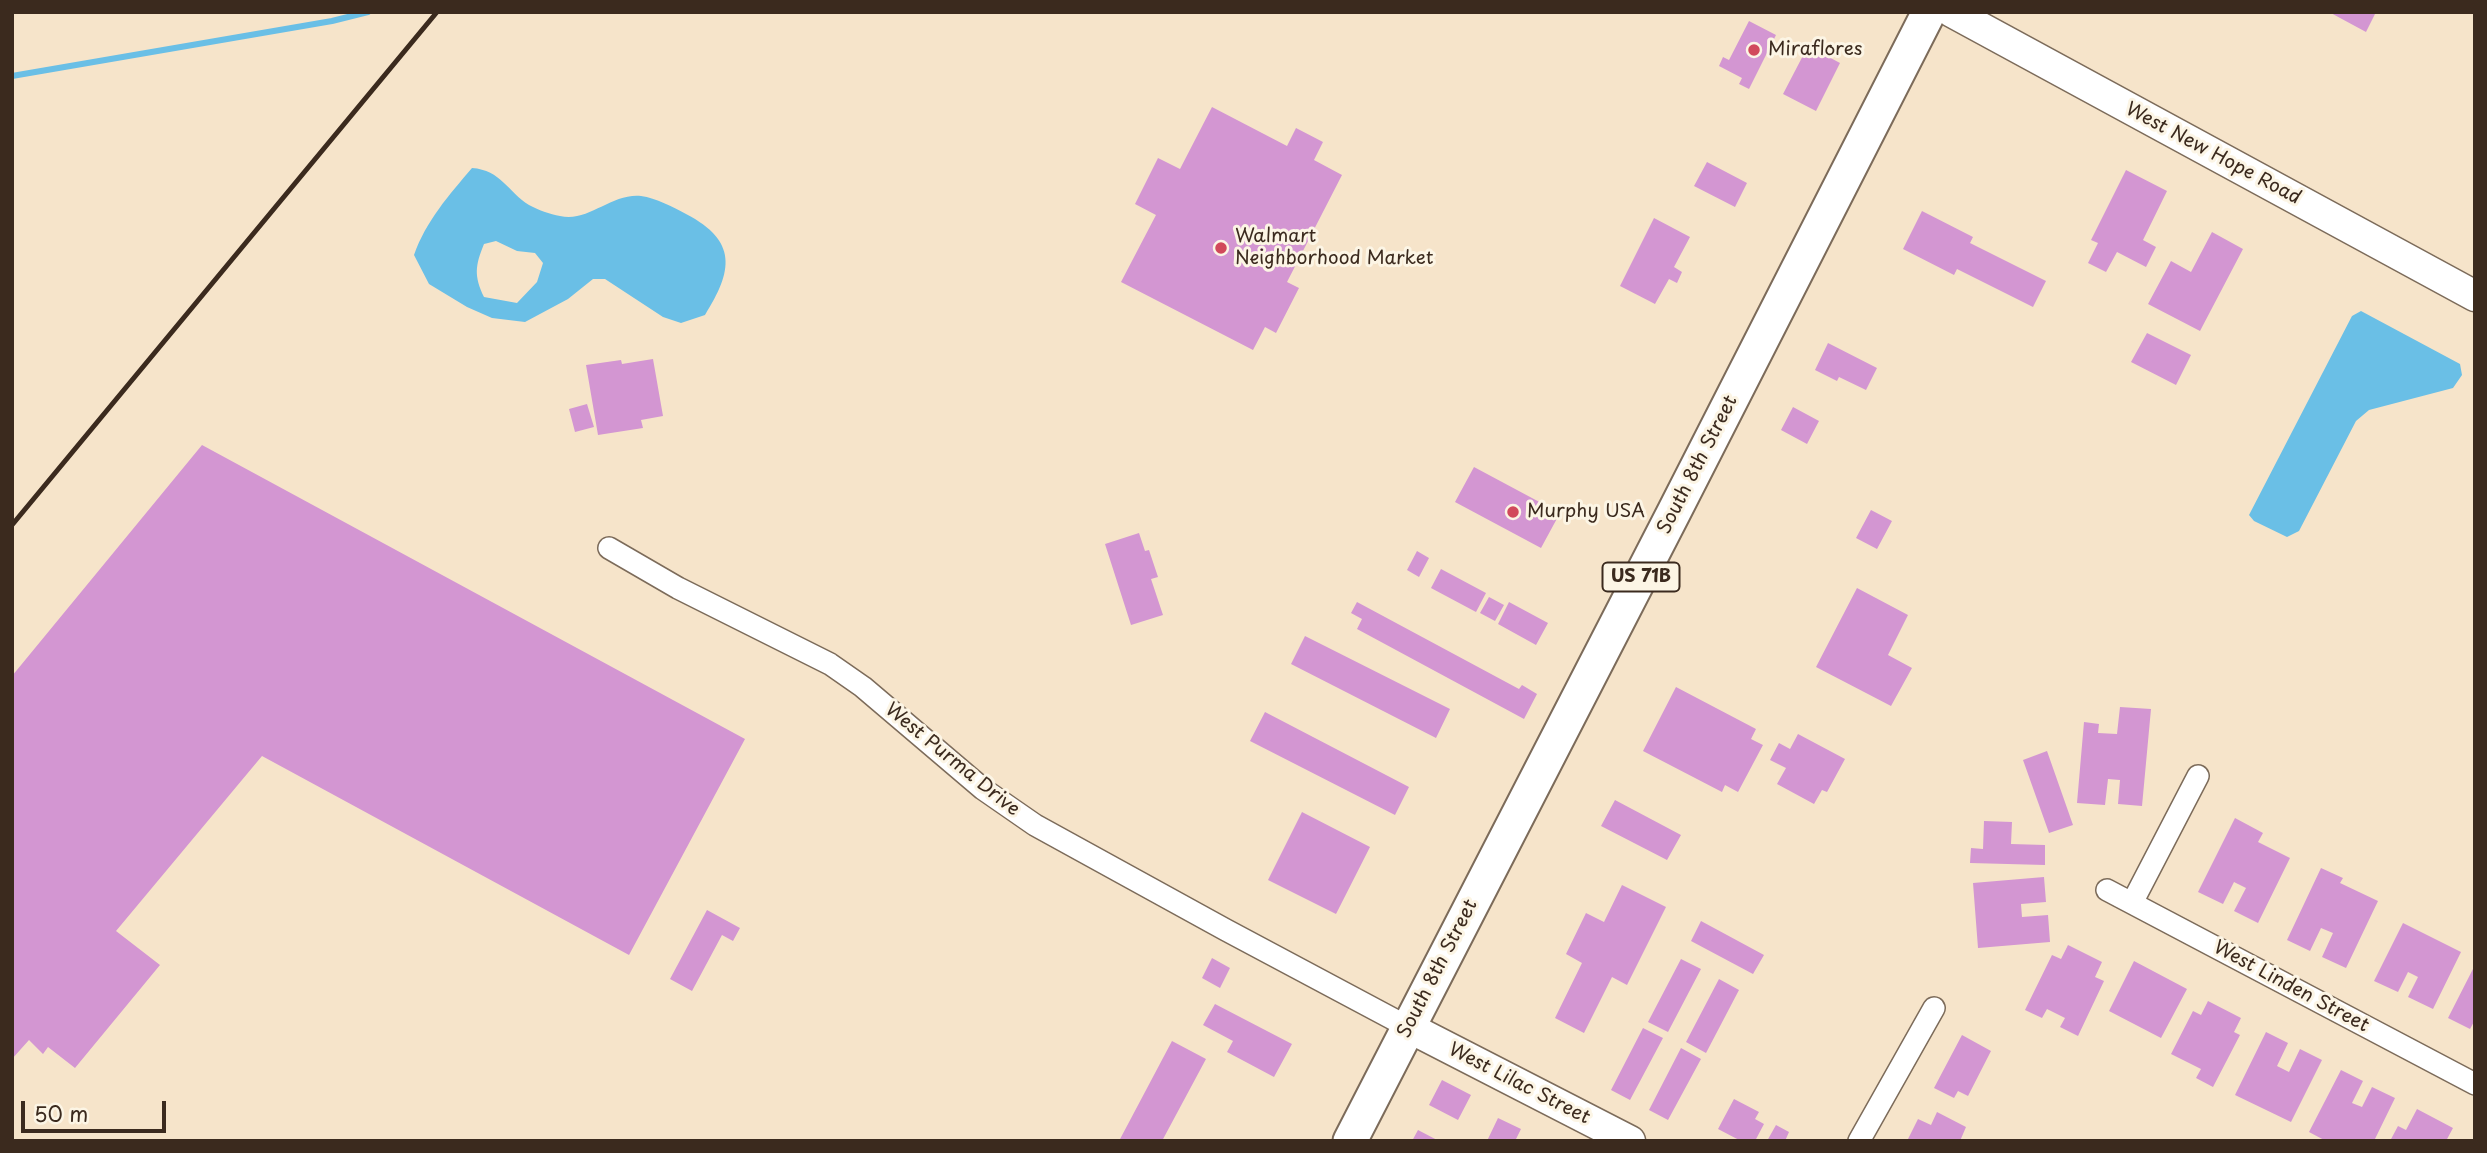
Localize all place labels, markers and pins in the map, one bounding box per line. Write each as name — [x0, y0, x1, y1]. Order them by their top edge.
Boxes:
place label: Miraflores — [1768, 39, 1862, 61]
marker: Miraflores — [1746, 42, 1762, 58]
place label: Walmart Neighborhood Market — [1235, 226, 1434, 270]
marker: Walmart Neighborhood Market — [1213, 240, 1229, 256]
place label: Murphy USA — [1527, 501, 1645, 523]
marker: Murphy USA — [1505, 504, 1521, 520]

